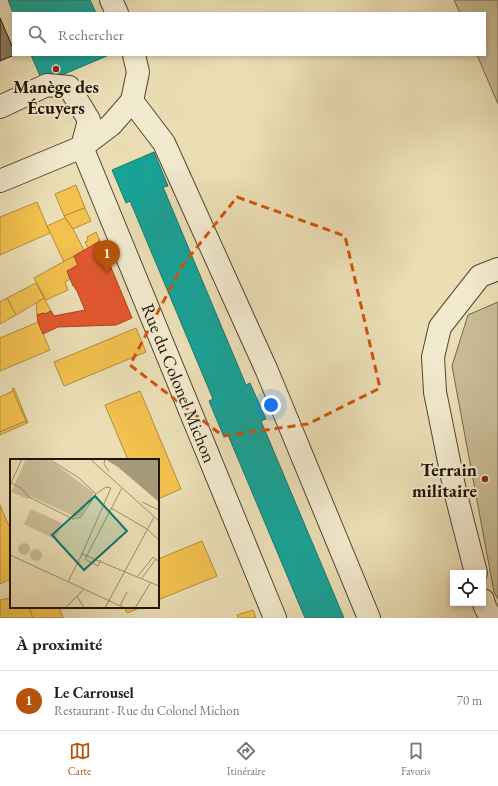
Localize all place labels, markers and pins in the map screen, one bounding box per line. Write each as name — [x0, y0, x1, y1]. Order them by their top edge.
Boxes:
marker: Manège des Écuyers — [51, 64, 61, 74]
place label: Manège des Écuyers — [13, 75, 99, 119]
pin: 1 — [94, 240, 120, 273]
place label: Terrain militaire — [412, 458, 477, 502]
marker: Terrain militaire — [480, 474, 490, 484]

